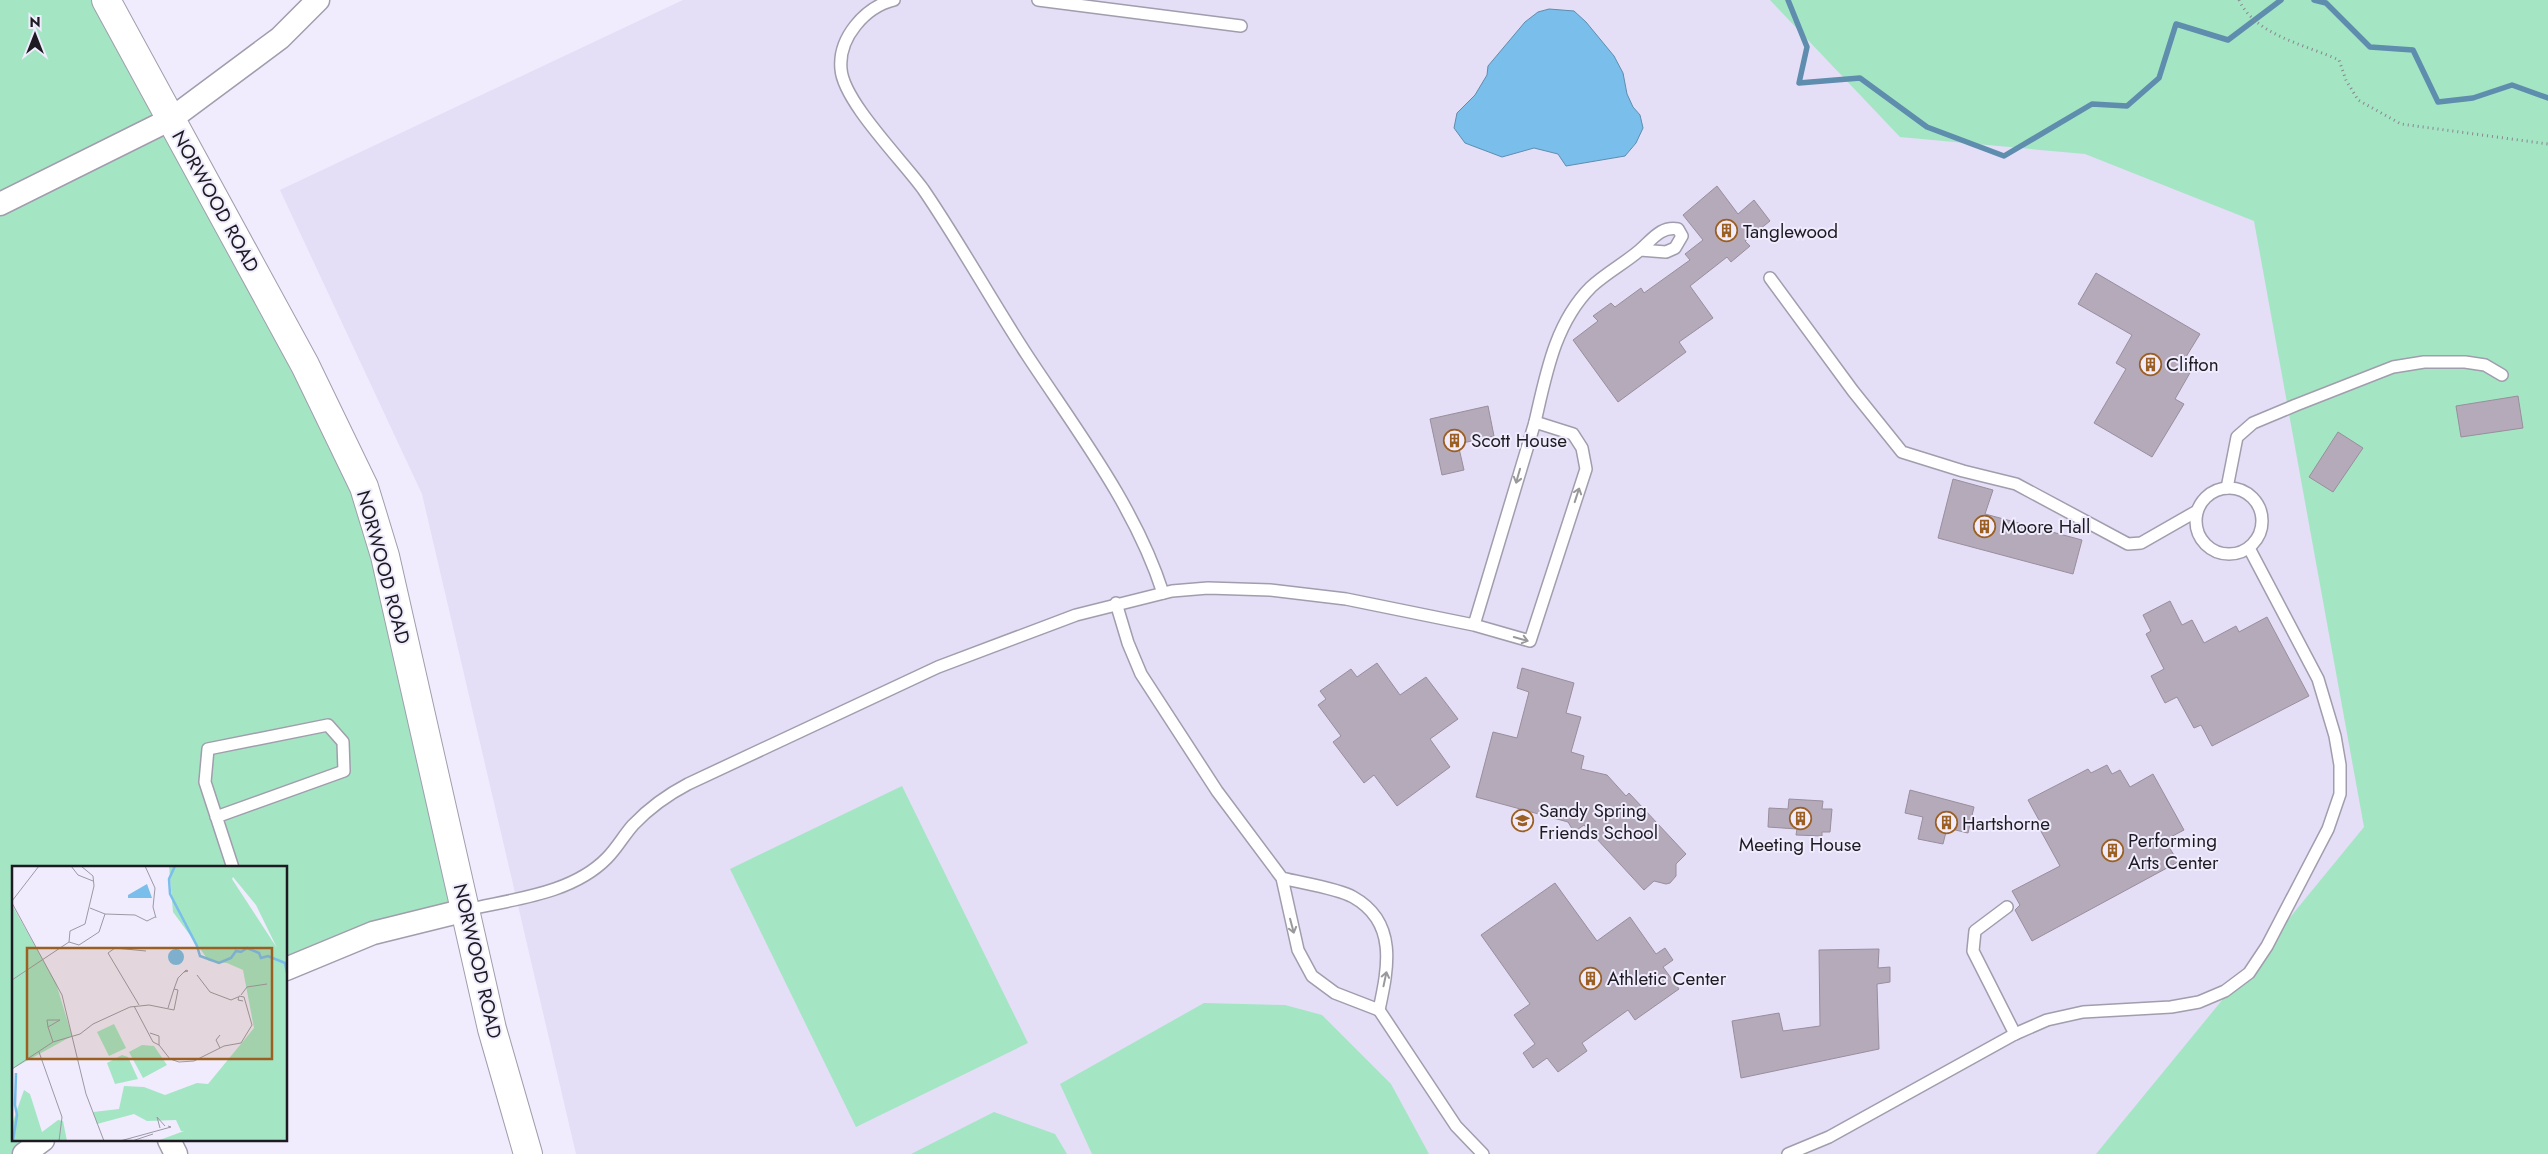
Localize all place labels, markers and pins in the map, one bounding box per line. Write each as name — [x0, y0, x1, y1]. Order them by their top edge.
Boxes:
place label: Tanglewood — [1743, 218, 1838, 245]
building icon: Tanglewood — [1715, 219, 1739, 243]
place label: Clifton — [2166, 351, 2219, 378]
building icon: Clifton — [2138, 352, 2162, 376]
place label: Scott House — [1471, 427, 1567, 454]
building icon: Scott House — [1443, 428, 1467, 452]
place label: Moore Hall — [2001, 513, 2090, 540]
building icon: Moore Hall — [1973, 514, 1997, 538]
place label: Sandy Spring Friends School — [1539, 797, 1658, 846]
building icon: Meeting House — [1788, 806, 1812, 830]
school or university icon: Sandy Spring Friends School — [1511, 809, 1535, 833]
place label: Hartshorne — [1962, 810, 2050, 837]
building icon: Hartshorne — [1934, 811, 1958, 835]
place label: Performing Arts Center — [2128, 827, 2219, 876]
place label: Meeting House — [1739, 831, 1861, 858]
building icon: Performing Arts Center — [2100, 839, 2124, 863]
place label: Athletic Center — [1607, 965, 1727, 992]
building icon: Athletic Center — [1579, 966, 1603, 990]

